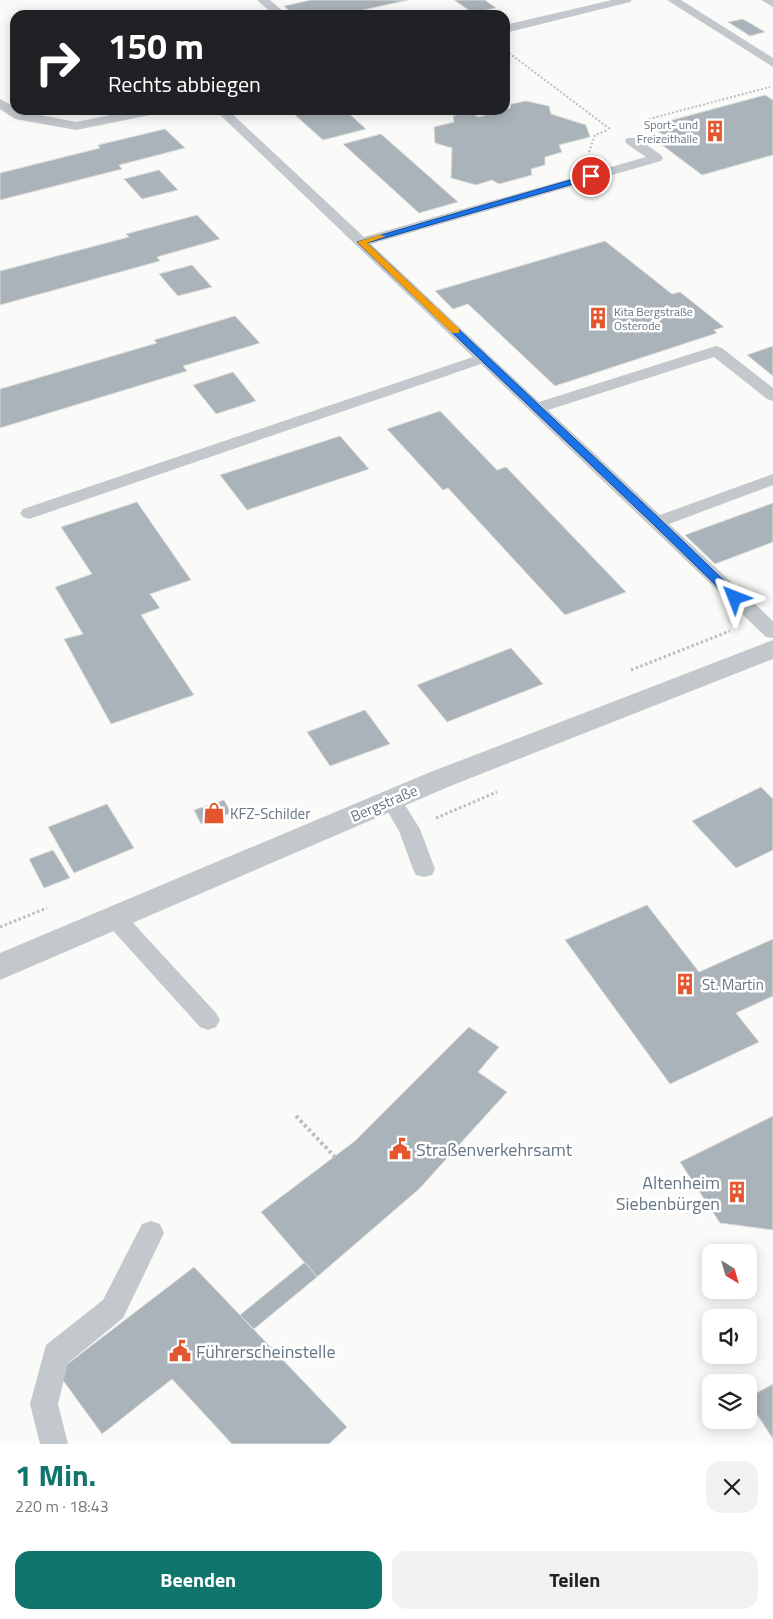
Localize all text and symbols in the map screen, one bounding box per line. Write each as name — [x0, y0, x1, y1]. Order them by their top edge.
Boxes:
text: 150 m — [108, 19, 204, 73]
icon: right — [25, 30, 90, 95]
text: Rechts abbiegen — [108, 67, 261, 101]
place label: Sport- und Freizeithalle — [637, 115, 698, 148]
building icon: Sport- und Freizeithalle — [702, 118, 728, 144]
pin — [570, 155, 612, 197]
icon: arrive — [577, 162, 605, 190]
place label: Kita Bergstraße Osterode — [614, 302, 693, 335]
building icon: Kita Bergstraße Osterode — [585, 305, 611, 331]
position arrow — [708, 571, 760, 623]
street label: Bergstraße — [347, 779, 421, 827]
shop icon: KFZ-Schilder — [201, 800, 227, 826]
place label: KFZ-Schilder — [230, 802, 310, 825]
building icon: St. Martin — [672, 971, 698, 997]
place label: St. Martin — [702, 973, 764, 996]
public building icon: Straßenverkehrsamt — [387, 1136, 413, 1162]
place label: Straßenverkehrsamt — [416, 1136, 573, 1163]
place label: Altenheim Siebenbürgen — [616, 1169, 720, 1217]
building icon: Altenheim Siebenbürgen — [724, 1179, 750, 1205]
north arrow — [702, 1244, 758, 1299]
map controls — [702, 1244, 757, 1429]
button: sound — [702, 1309, 757, 1364]
public building icon: Führerscheinstelle — [167, 1338, 193, 1364]
place label: Führerscheinstelle — [196, 1338, 336, 1365]
button: layers — [702, 1374, 757, 1429]
text: 1 Min. — [15, 1452, 96, 1498]
button: close — [706, 1461, 758, 1513]
text: 220 m · 18:43 — [15, 1494, 109, 1518]
button: Beenden — [15, 1551, 382, 1609]
button: Teilen — [392, 1551, 758, 1609]

